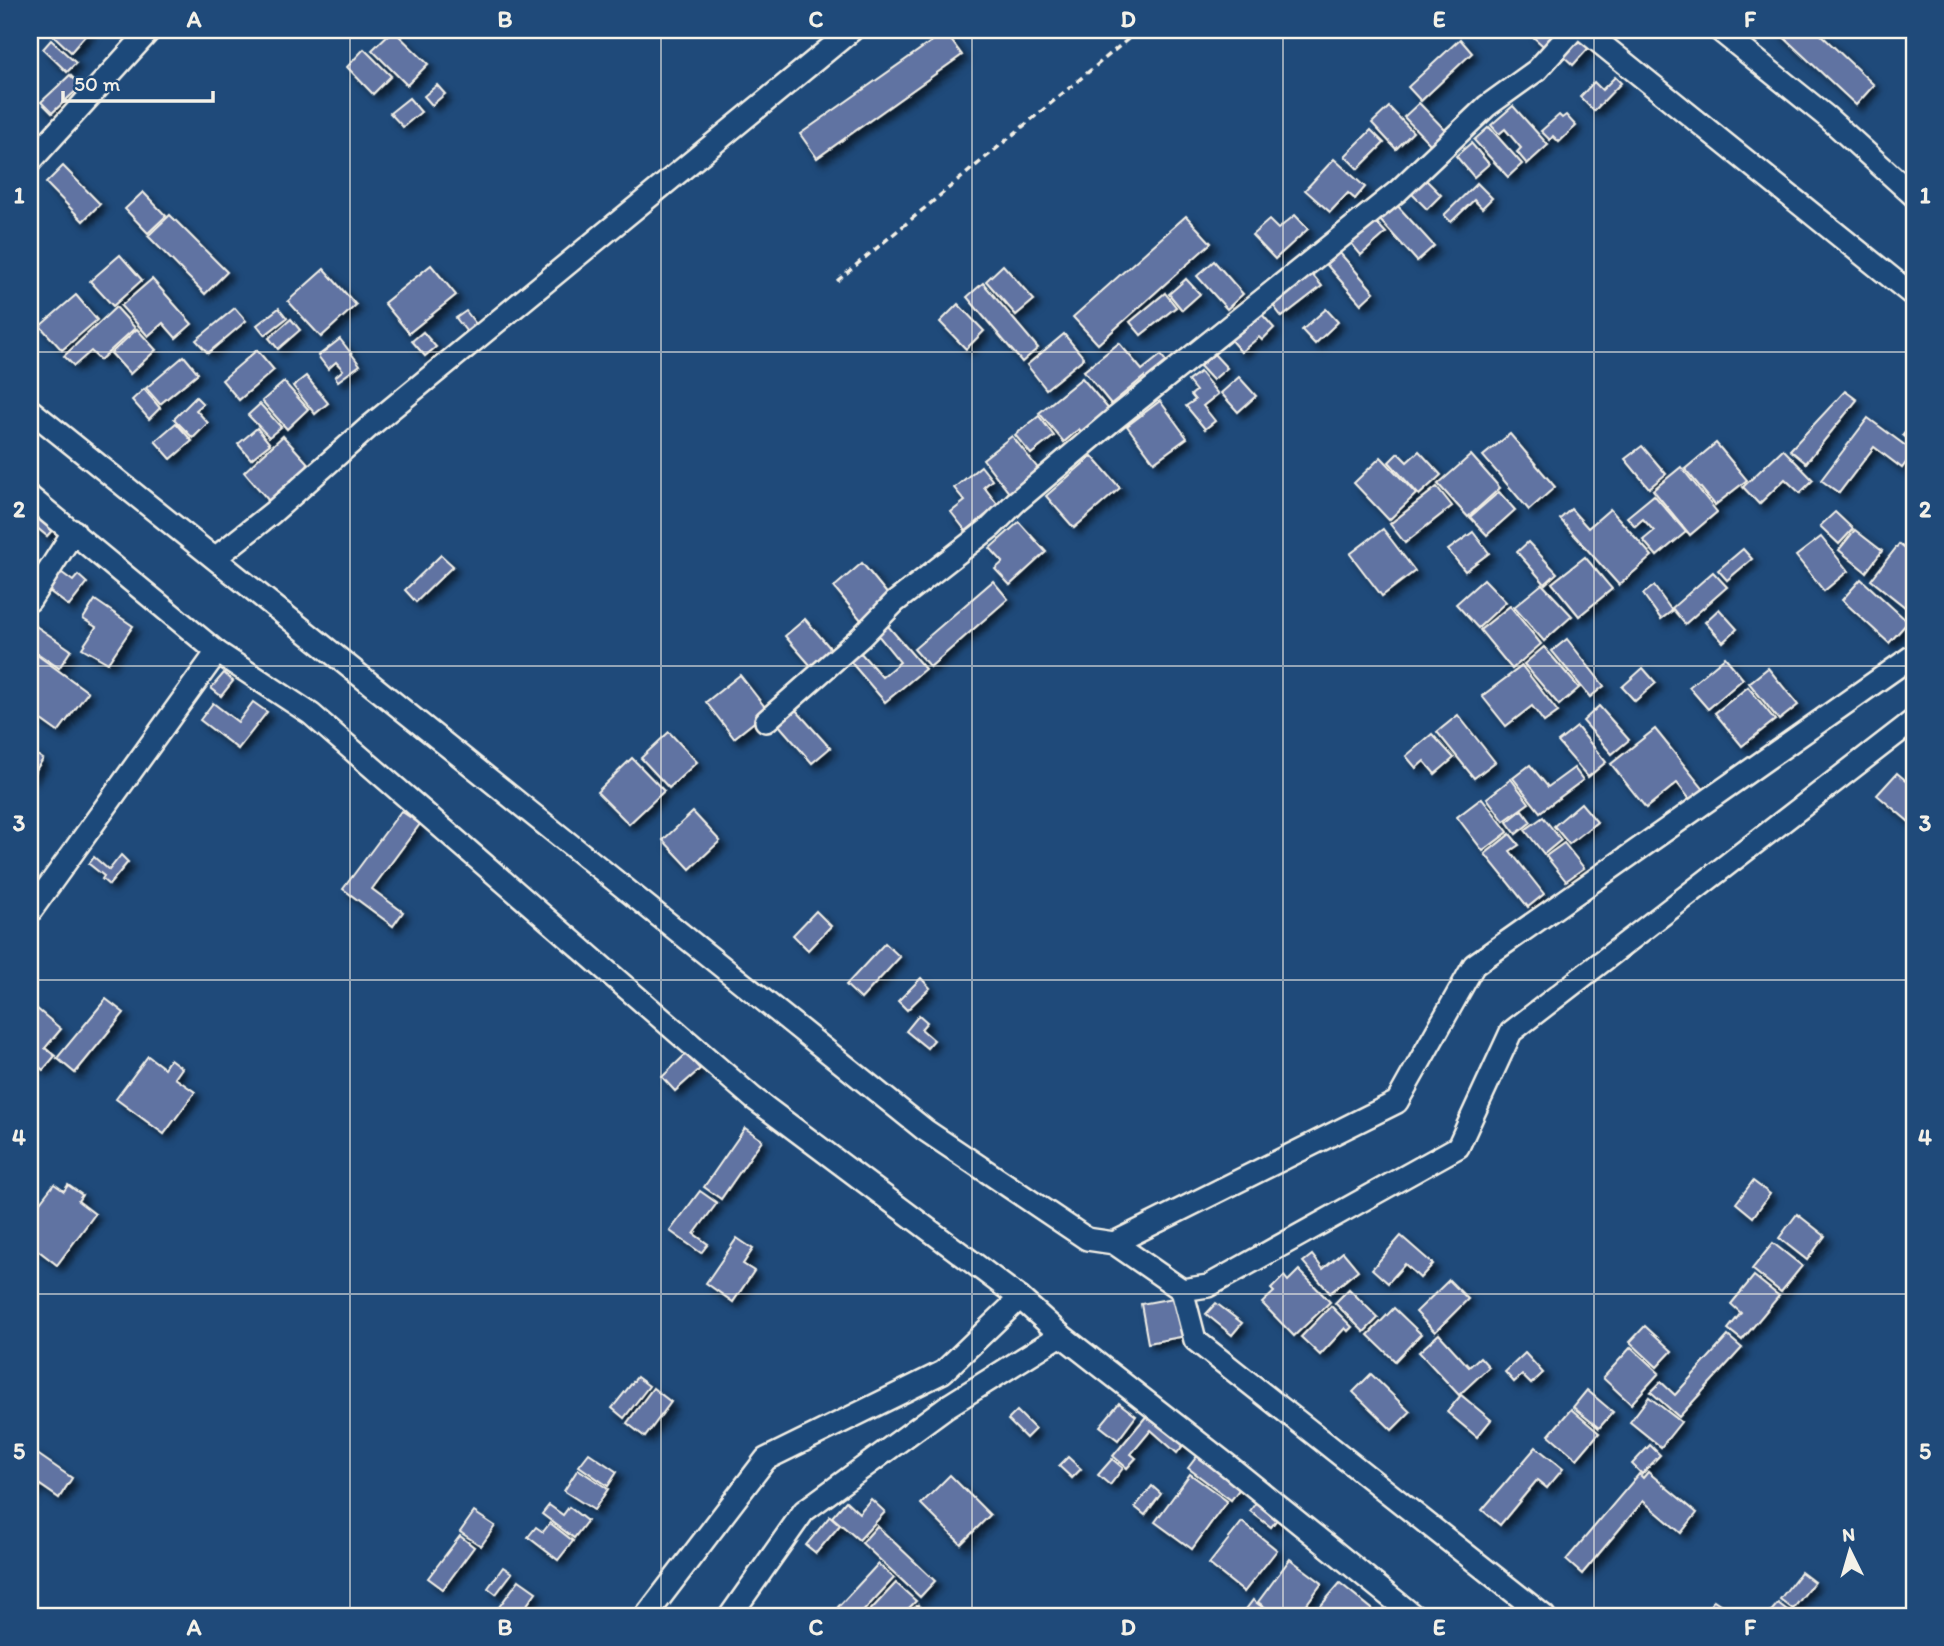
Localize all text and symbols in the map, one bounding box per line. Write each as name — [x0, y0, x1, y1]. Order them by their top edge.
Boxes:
text: A — [186, 5, 202, 33]
text: B — [498, 5, 513, 33]
text: C — [809, 5, 824, 33]
text: D — [1120, 5, 1136, 33]
text: E — [1433, 5, 1446, 33]
text: F — [1744, 5, 1757, 33]
scale bar — [63, 60, 214, 104]
text: 50 m — [74, 71, 121, 96]
text: 1 — [14, 181, 25, 209]
text: 1 — [1920, 181, 1931, 209]
text: 2 — [13, 495, 26, 523]
text: 2 — [1919, 495, 1932, 523]
text: 3 — [13, 809, 26, 837]
text: 3 — [1919, 809, 1932, 837]
text: 4 — [12, 1123, 26, 1151]
text: 4 — [1918, 1123, 1932, 1151]
text: 5 — [13, 1437, 25, 1465]
text: 5 — [1919, 1437, 1931, 1465]
north arrow — [1814, 1516, 1884, 1586]
text: N — [1841, 1523, 1856, 1547]
text: A — [186, 1613, 202, 1641]
text: B — [498, 1613, 513, 1641]
text: C — [809, 1613, 824, 1641]
text: D — [1120, 1613, 1136, 1641]
text: E — [1433, 1613, 1446, 1641]
text: F — [1744, 1613, 1757, 1641]

